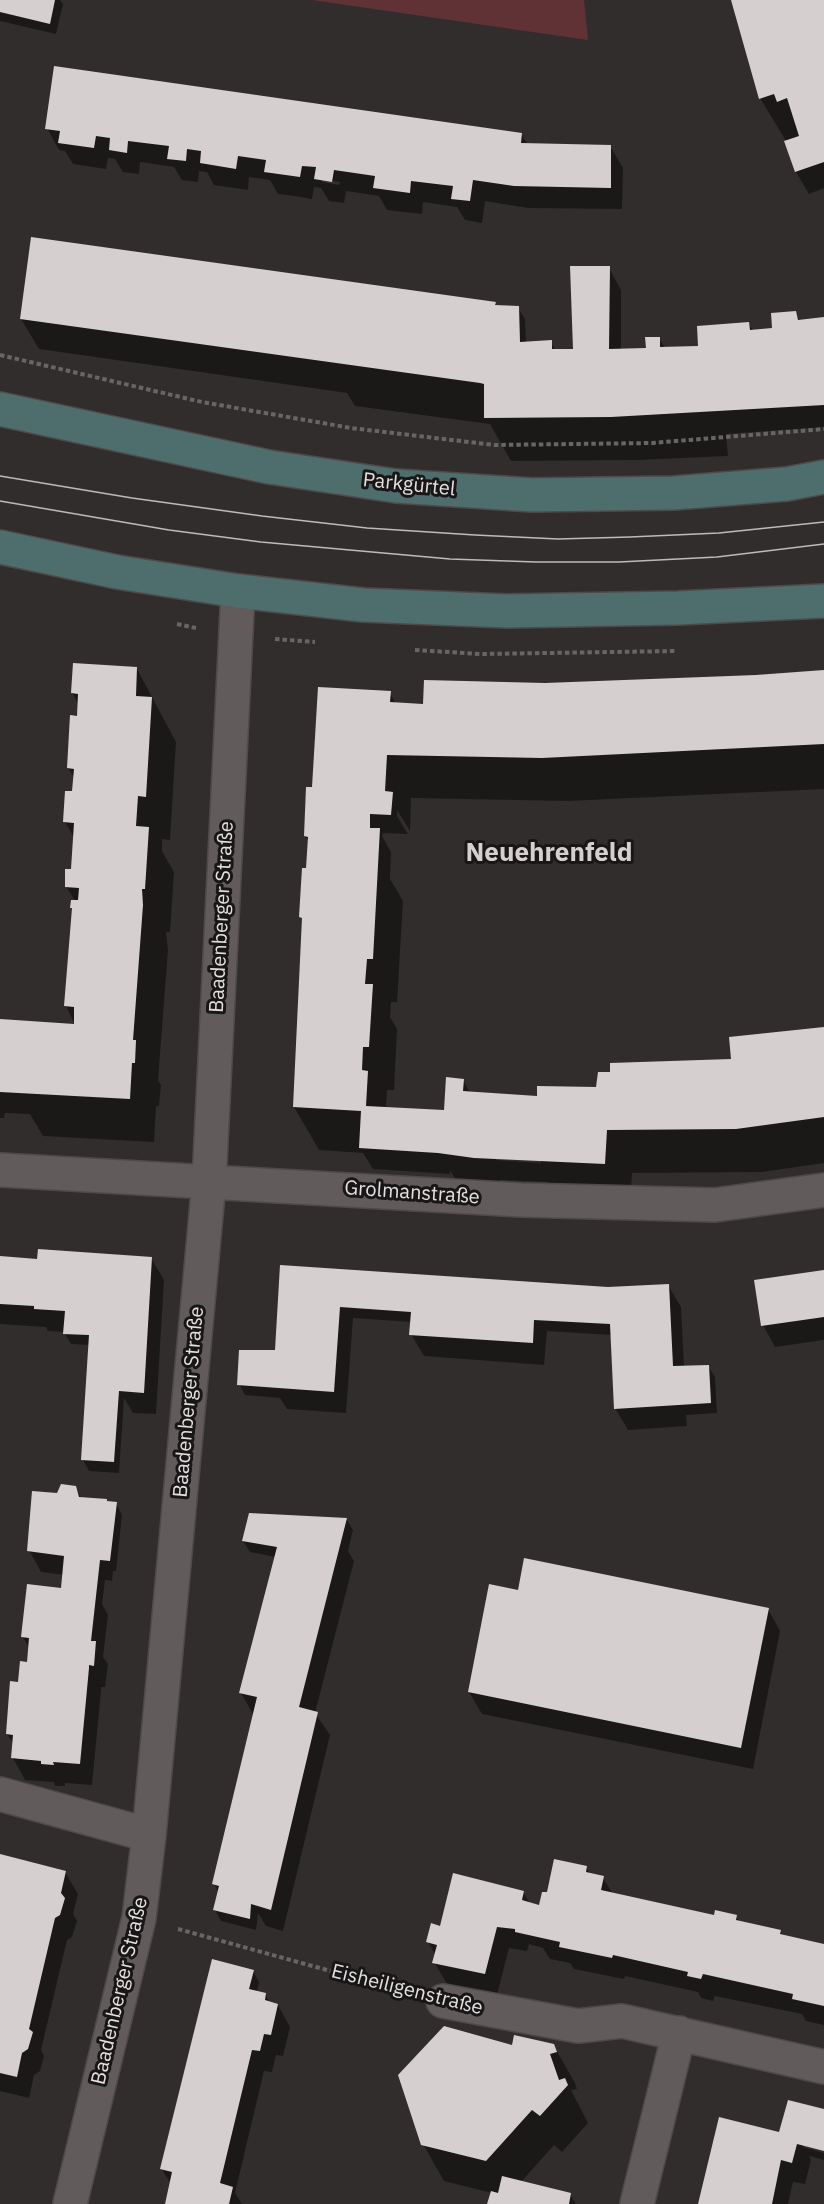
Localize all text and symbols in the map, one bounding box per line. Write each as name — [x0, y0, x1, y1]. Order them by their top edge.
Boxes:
street label: Parkgürtel — [362, 468, 456, 502]
street label: Baadenberger Straße — [205, 821, 239, 1013]
district label: Neuehrenfeld — [465, 837, 633, 869]
street label: Grolmanstraße — [344, 1176, 480, 1210]
street label: Baadenberger Straße — [169, 1305, 209, 1499]
street label: Baadenberger Straße — [87, 1895, 153, 2087]
street label: Eisheiligenstraße — [329, 1960, 485, 2020]

